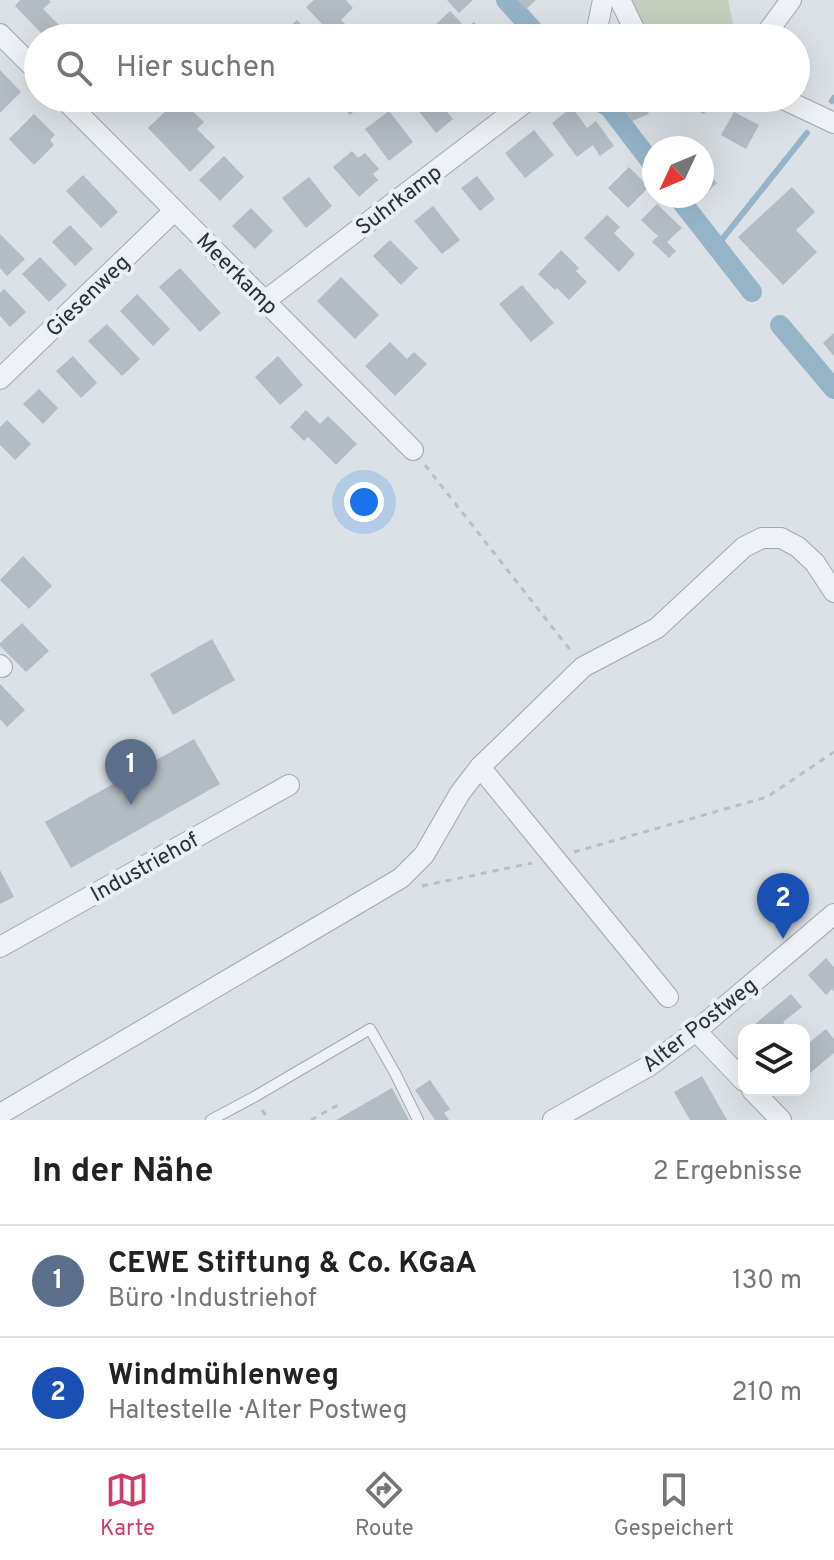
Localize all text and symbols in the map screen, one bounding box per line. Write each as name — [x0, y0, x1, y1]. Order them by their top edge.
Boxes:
search box — [24, 24, 810, 112]
icon: search — [52, 46, 96, 90]
text: Hier suchen — [116, 50, 276, 87]
north arrow — [642, 136, 714, 208]
street label: Suhrkamp — [351, 160, 448, 242]
street label: Meerkamp — [190, 228, 283, 321]
street label: Giesenweg — [41, 250, 137, 344]
your location — [344, 482, 384, 522]
pin: 1 — [105, 739, 157, 805]
street label: Industriehof — [87, 827, 204, 909]
pin: 2 — [757, 873, 809, 939]
street label: Alter Postweg — [638, 973, 764, 1079]
map controls — [738, 1024, 810, 1096]
button: layers — [738, 1024, 810, 1096]
text: In der Nähe — [32, 1151, 214, 1194]
text: 2 Ergebnisse — [653, 1156, 802, 1189]
text: CEWE Stiftung & Co. KGaA — [108, 1246, 477, 1283]
text: 1 — [53, 1265, 63, 1298]
text: 130 m — [732, 1265, 802, 1298]
text: Büro · Industriehof — [108, 1283, 317, 1316]
text: Windmühlenweg — [108, 1358, 339, 1395]
text: 2 — [50, 1377, 66, 1410]
text: 210 m — [732, 1377, 802, 1410]
text: Haltestelle · Alter Postweg — [108, 1395, 407, 1428]
tab: Karte — [100, 1468, 155, 1543]
tab: Route — [355, 1468, 414, 1543]
tab: Gespeichert — [614, 1468, 734, 1543]

